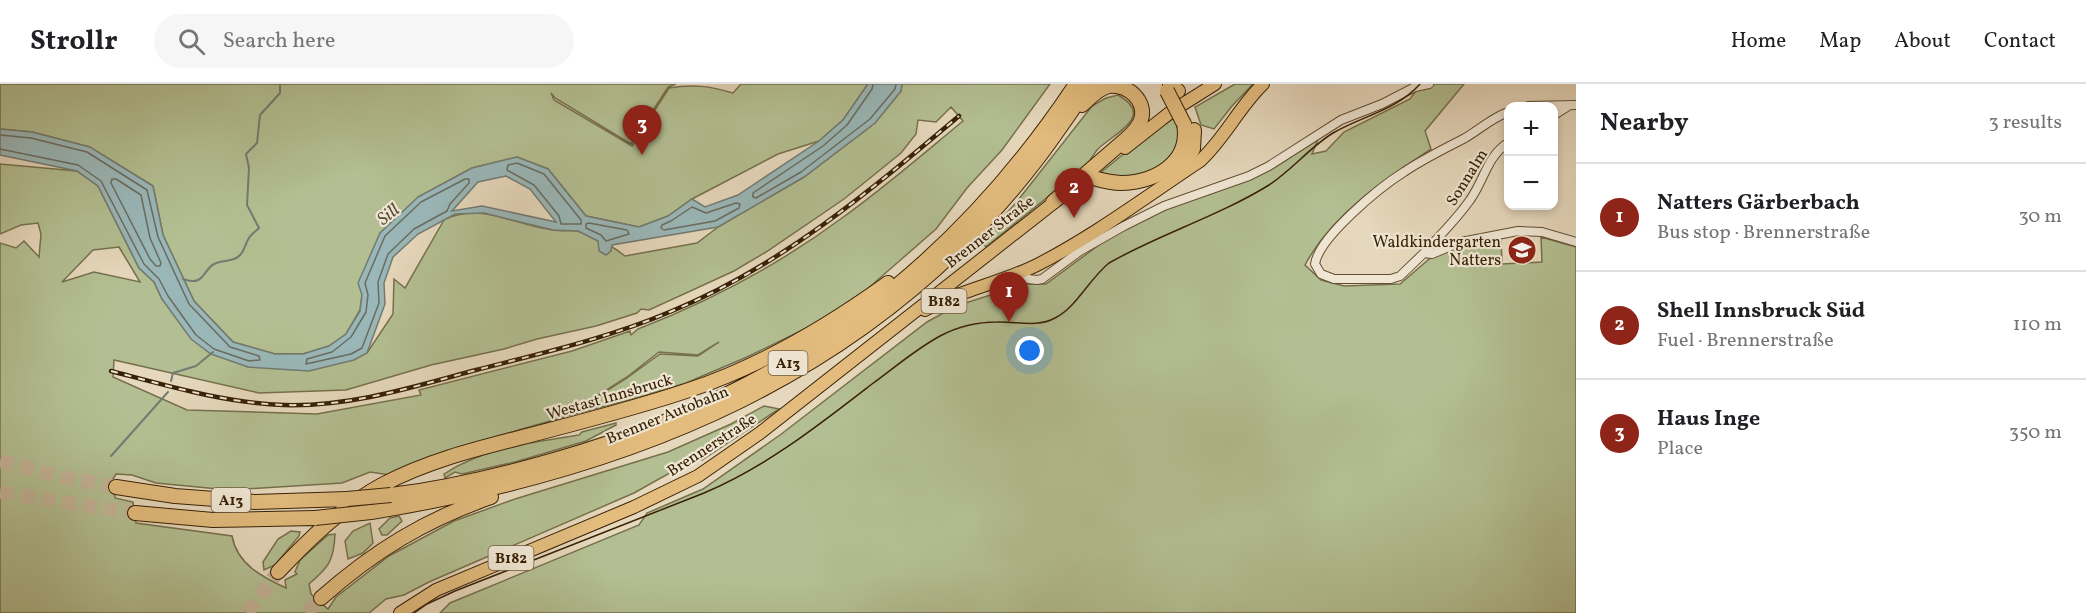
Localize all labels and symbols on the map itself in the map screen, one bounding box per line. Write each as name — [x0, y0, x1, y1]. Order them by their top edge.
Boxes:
pin: 3 — [622, 106, 662, 155]
street label: Sonnalm — [1442, 145, 1494, 211]
pin: 2 — [1054, 168, 1094, 218]
street label: Brenner Straße — [941, 191, 1039, 274]
water label: Sill — [372, 198, 406, 232]
place label: Waldkindergarten Natters — [1372, 232, 1501, 272]
school or university icon: Waldkindergarten Natters — [1506, 234, 1538, 266]
pin: 1 — [990, 272, 1028, 322]
road number: B182 — [922, 289, 966, 313]
your location — [1015, 336, 1044, 365]
road number: A13 — [768, 351, 808, 375]
street label: Westast Innsbruck — [544, 369, 675, 426]
street label: Brenner Autobahn — [603, 381, 732, 450]
street label: Brennerstraße — [663, 409, 761, 483]
road number: A13 — [212, 488, 250, 512]
road number: B182 — [488, 546, 534, 570]

